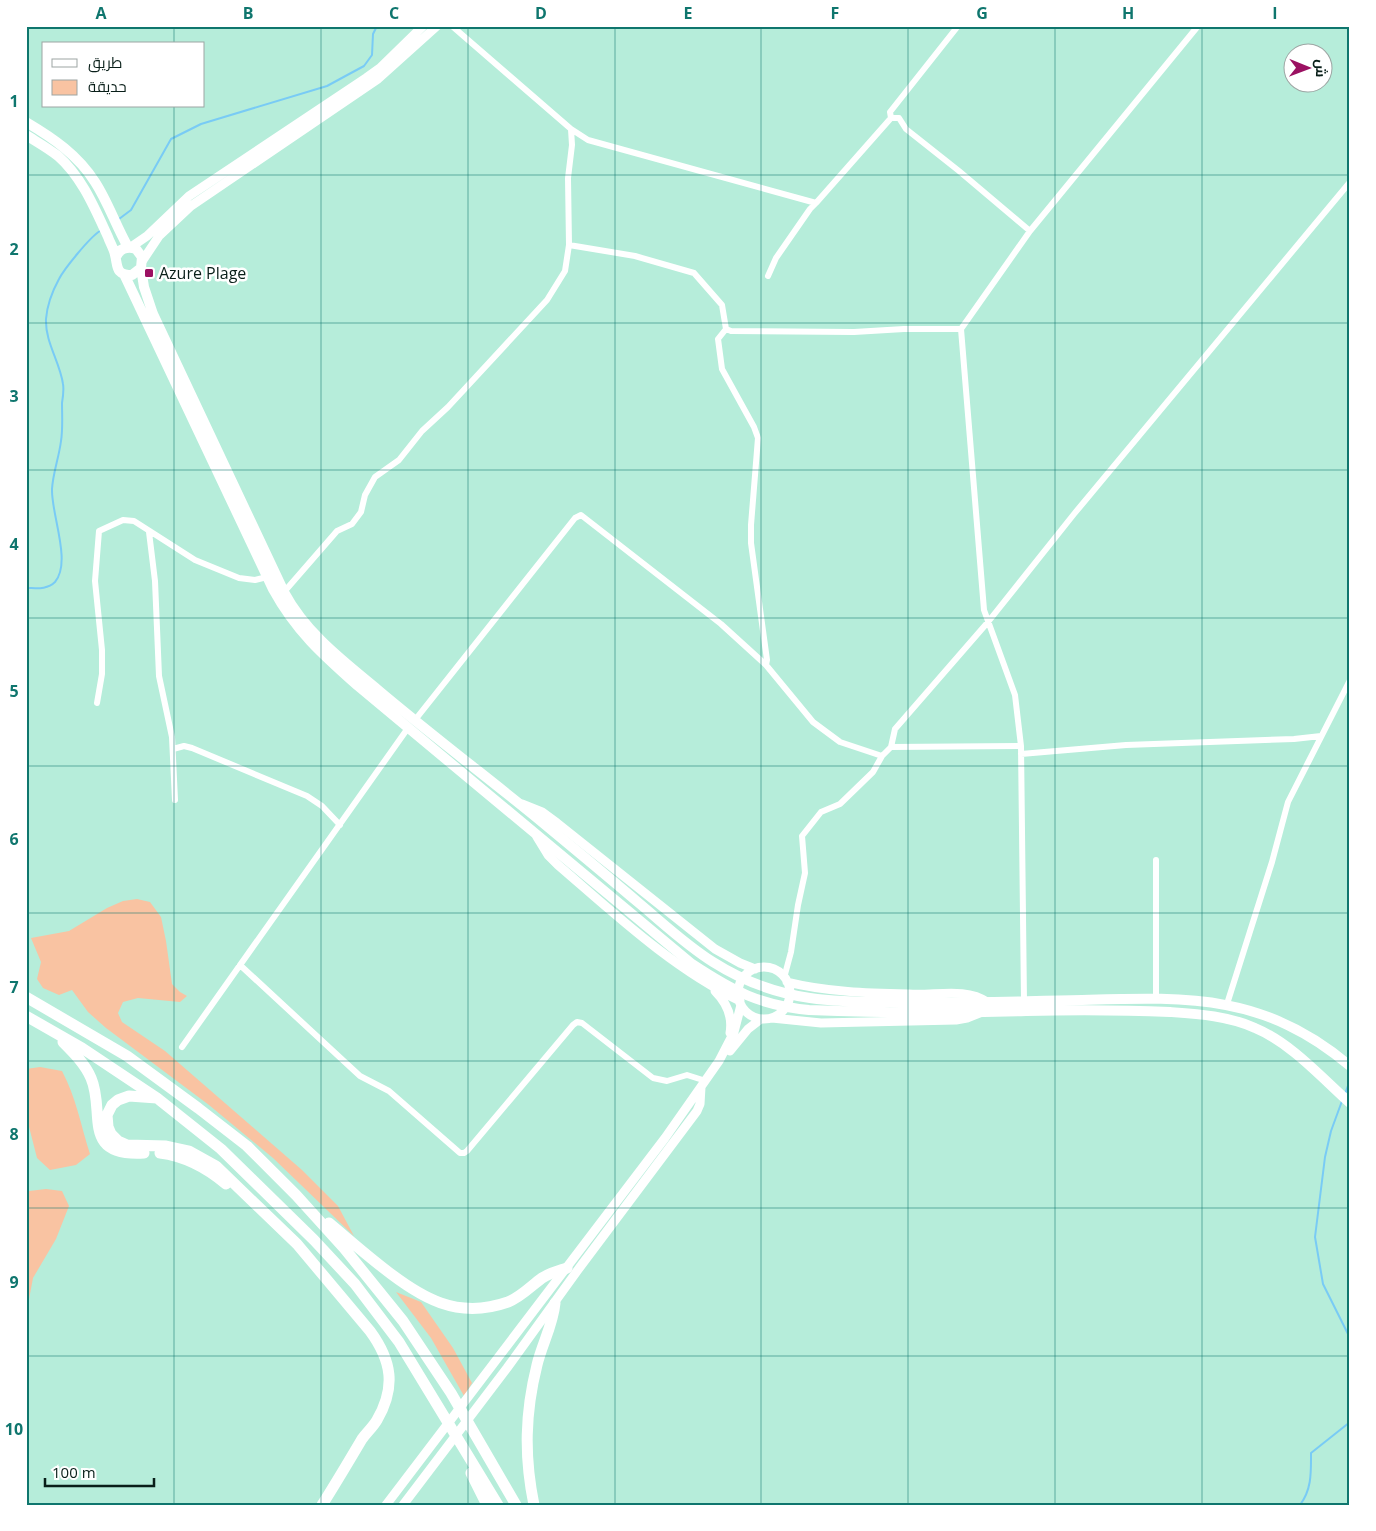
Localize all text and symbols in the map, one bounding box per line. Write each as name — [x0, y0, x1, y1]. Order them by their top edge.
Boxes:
text: A — [95, 2, 107, 24]
text: B — [243, 2, 253, 24]
text: C — [389, 2, 399, 24]
text: D — [535, 2, 547, 24]
text: E — [684, 2, 693, 24]
text: F — [831, 2, 839, 24]
text: G — [976, 2, 988, 24]
text: H — [1122, 2, 1134, 24]
text: I — [1272, 2, 1278, 24]
legend — [42, 42, 205, 108]
north arrow — [1284, 42, 1334, 92]
text: طريق — [88, 52, 122, 73]
text: ش — [1312, 59, 1331, 77]
text: حديقة — [88, 76, 127, 96]
text: 1 — [9, 90, 19, 112]
text: 2 — [9, 238, 19, 260]
place label: Azure Plage — [159, 262, 246, 284]
marker: Azure Plage — [143, 267, 155, 279]
text: 3 — [9, 385, 19, 407]
text: 4 — [9, 533, 19, 555]
text: 5 — [9, 680, 19, 702]
text: 6 — [9, 828, 19, 850]
text: 7 — [9, 976, 19, 998]
text: 8 — [9, 1123, 19, 1145]
text: 9 — [9, 1271, 19, 1293]
text: 10 — [5, 1418, 23, 1440]
scale bar — [45, 1456, 154, 1488]
text: 100 m — [52, 1462, 96, 1482]

